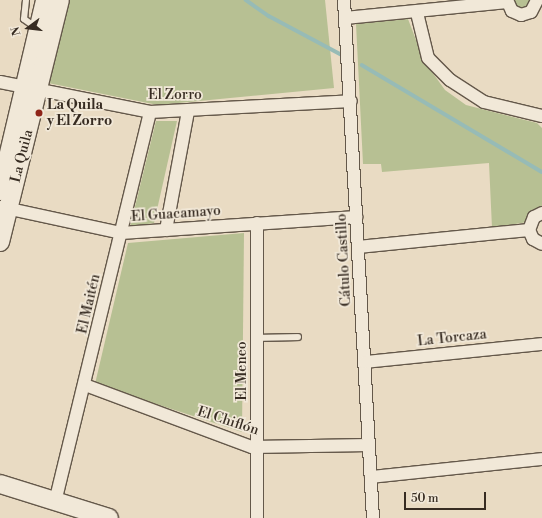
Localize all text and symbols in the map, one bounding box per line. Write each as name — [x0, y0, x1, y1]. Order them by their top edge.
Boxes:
north arrow — [8, 8, 48, 48]
text: N — [9, 25, 24, 37]
street label: El Zorro — [148, 87, 202, 103]
place label: La Quila y El Zorro — [47, 97, 112, 130]
marker: La Quila y El Zorro — [34, 108, 44, 118]
street label: La Quila — [7, 128, 37, 184]
street label: El Guacamayo — [131, 202, 221, 226]
street label: Cátulo Castillo — [333, 213, 355, 307]
street label: El Maitén — [74, 272, 104, 336]
street label: La Torcaza — [417, 326, 487, 350]
street label: El Meneo — [234, 341, 250, 401]
street label: El Chiflón — [195, 403, 261, 439]
scale bar — [406, 484, 488, 510]
text: 50 m — [411, 491, 439, 506]

